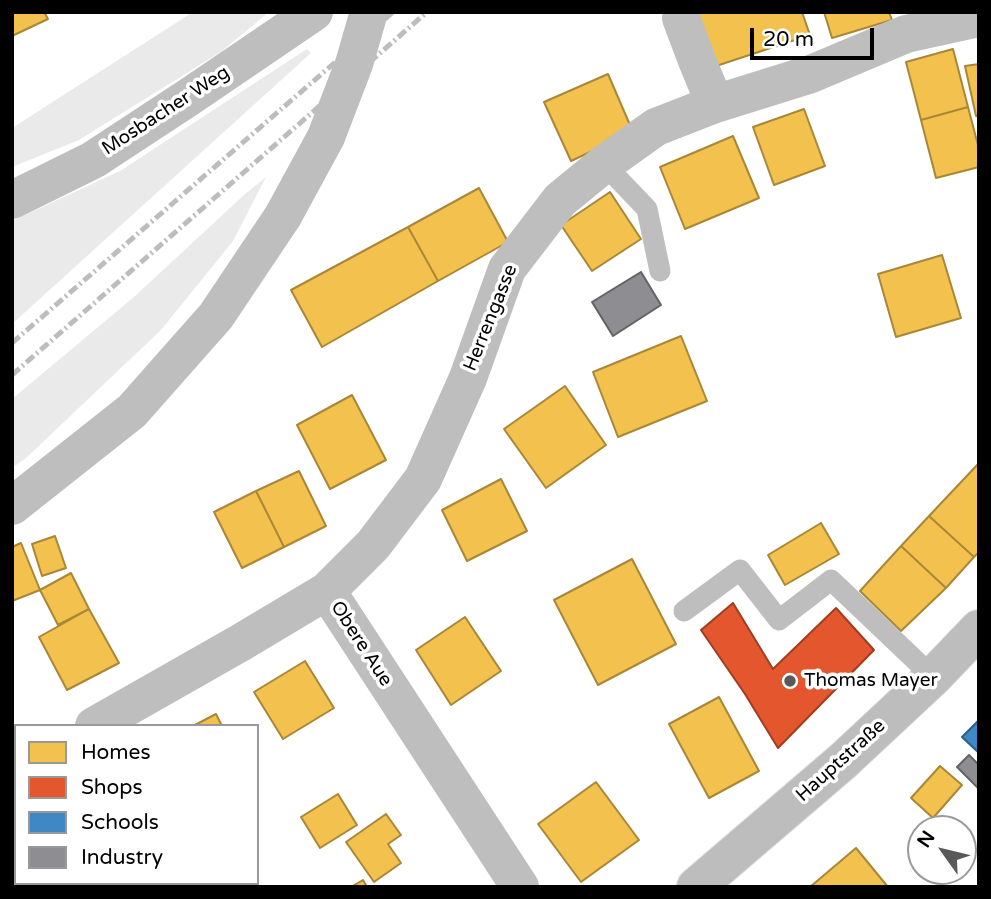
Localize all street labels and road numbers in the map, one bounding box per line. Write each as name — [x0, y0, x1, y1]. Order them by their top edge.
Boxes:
street label: Mosbacher Weg — [98, 61, 234, 161]
street label: Herrengasse — [459, 261, 523, 375]
street label: Obere Aue — [325, 597, 397, 691]
street label: Hauptstraße — [792, 715, 890, 807]

